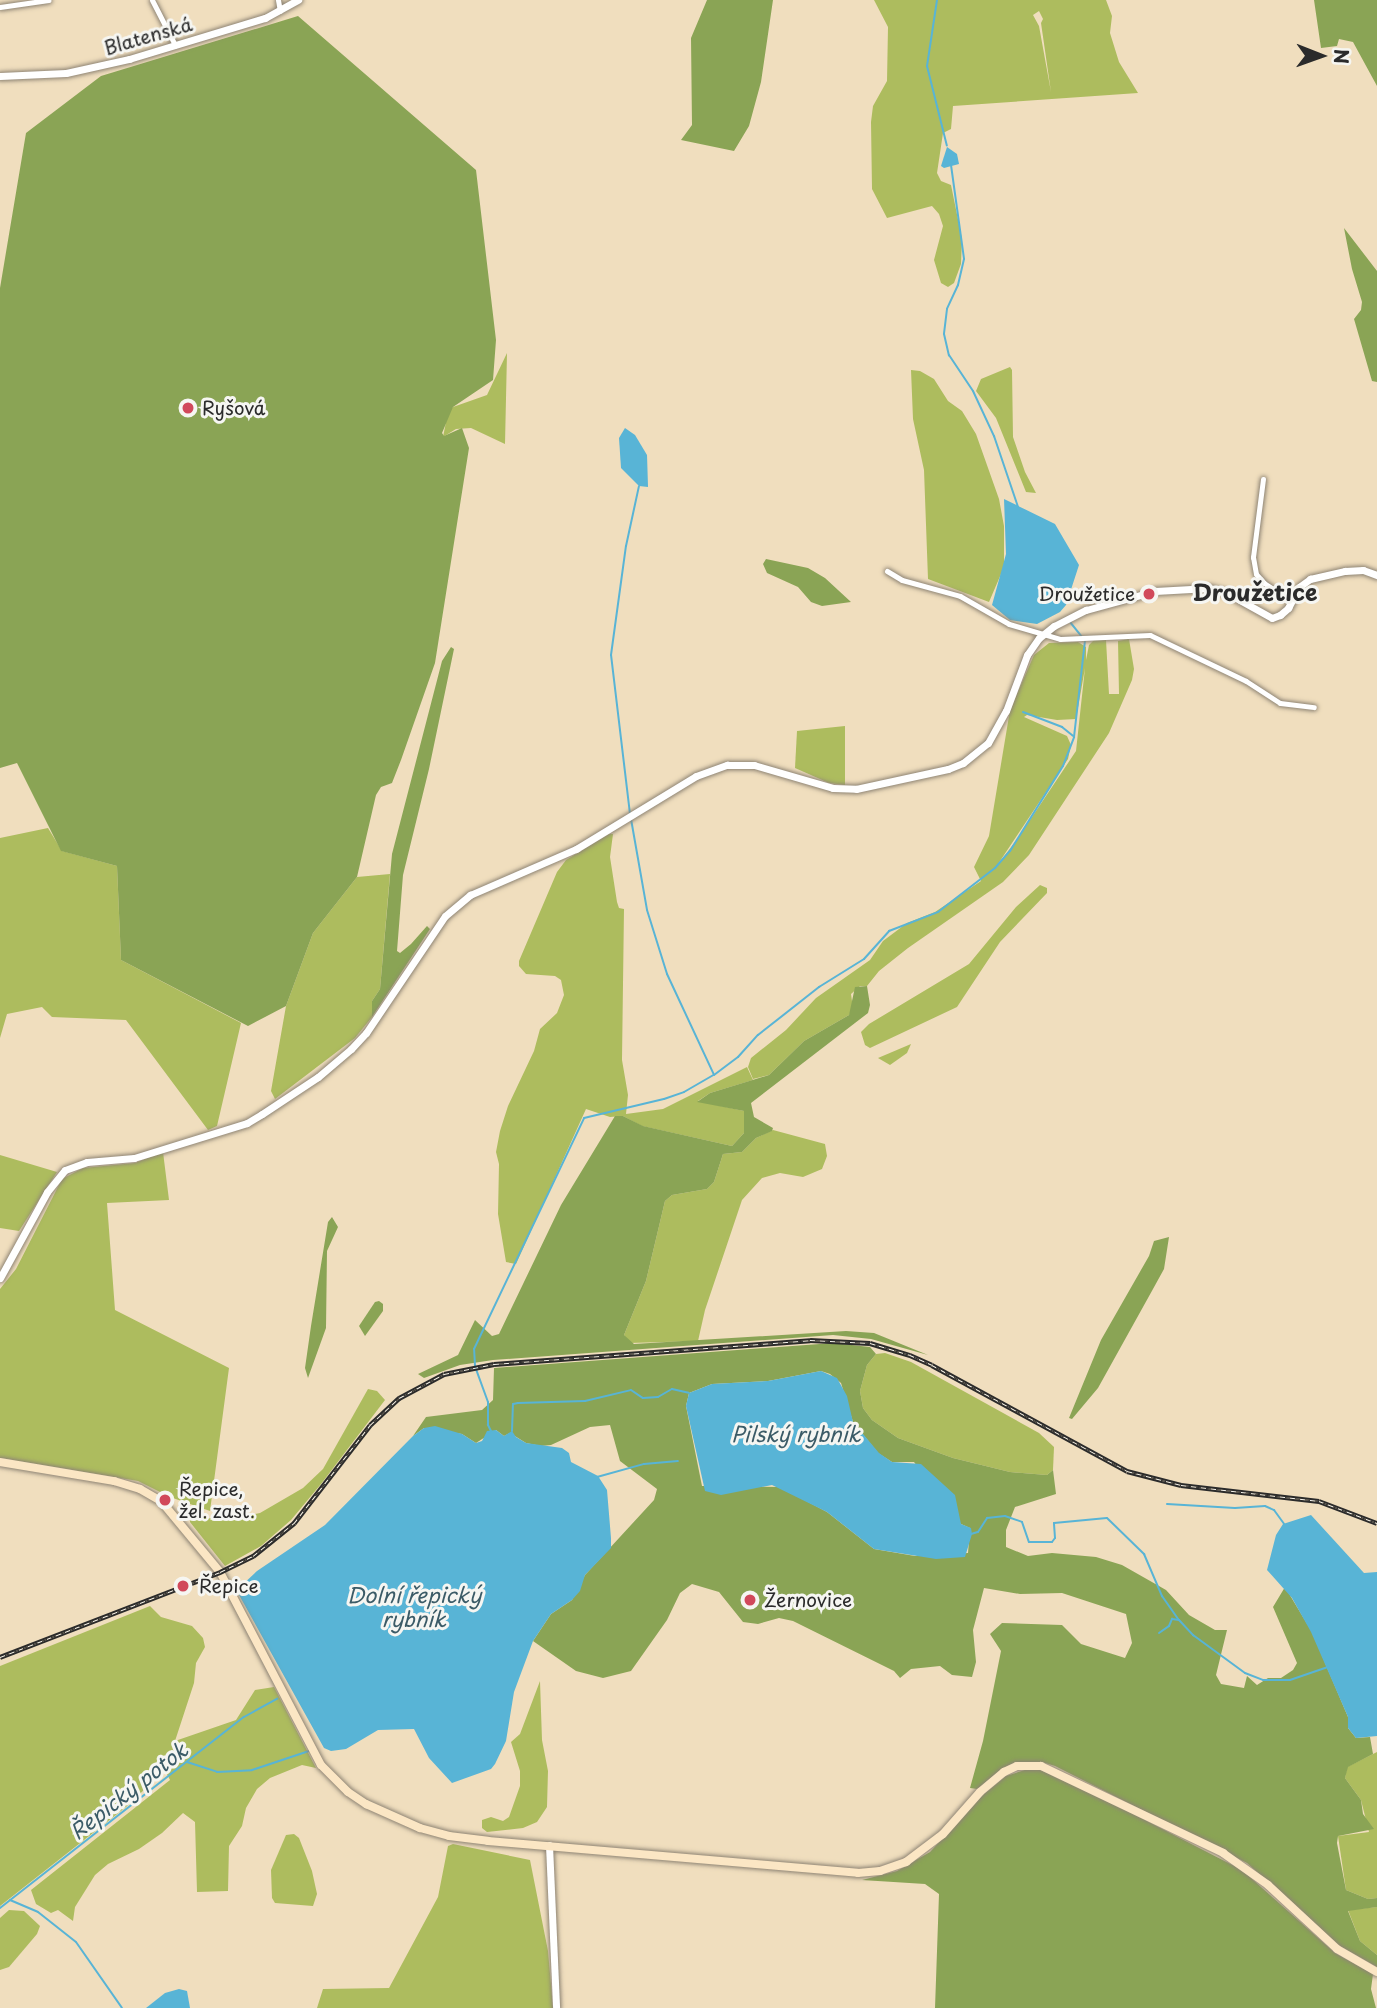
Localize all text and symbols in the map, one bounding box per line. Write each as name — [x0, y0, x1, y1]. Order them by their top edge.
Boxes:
street label: Blatenská — [101, 13, 195, 59]
north arrow — [1286, 21, 1356, 91]
text: N — [1328, 49, 1356, 64]
place label: Ryšová — [202, 397, 266, 419]
marker: Ryšová — [180, 400, 196, 416]
district label: Droužetice — [1192, 578, 1318, 606]
place label: Droužetice — [1039, 583, 1135, 605]
marker: Droužetice — [1141, 586, 1157, 602]
water label: Pilský rybník — [731, 1420, 861, 1446]
place label: Řepice, žel. zast. — [179, 1478, 257, 1522]
marker: Řepice, žel. zast. — [157, 1492, 173, 1508]
place label: Řepice — [199, 1575, 258, 1597]
marker: Řepice — [173, 1576, 193, 1596]
water label: Dolní řepický rybník — [346, 1581, 482, 1631]
place label: Žernovice — [764, 1589, 852, 1611]
marker: Žernovice — [742, 1592, 758, 1608]
water label: Řepický potok — [63, 1736, 193, 1844]

